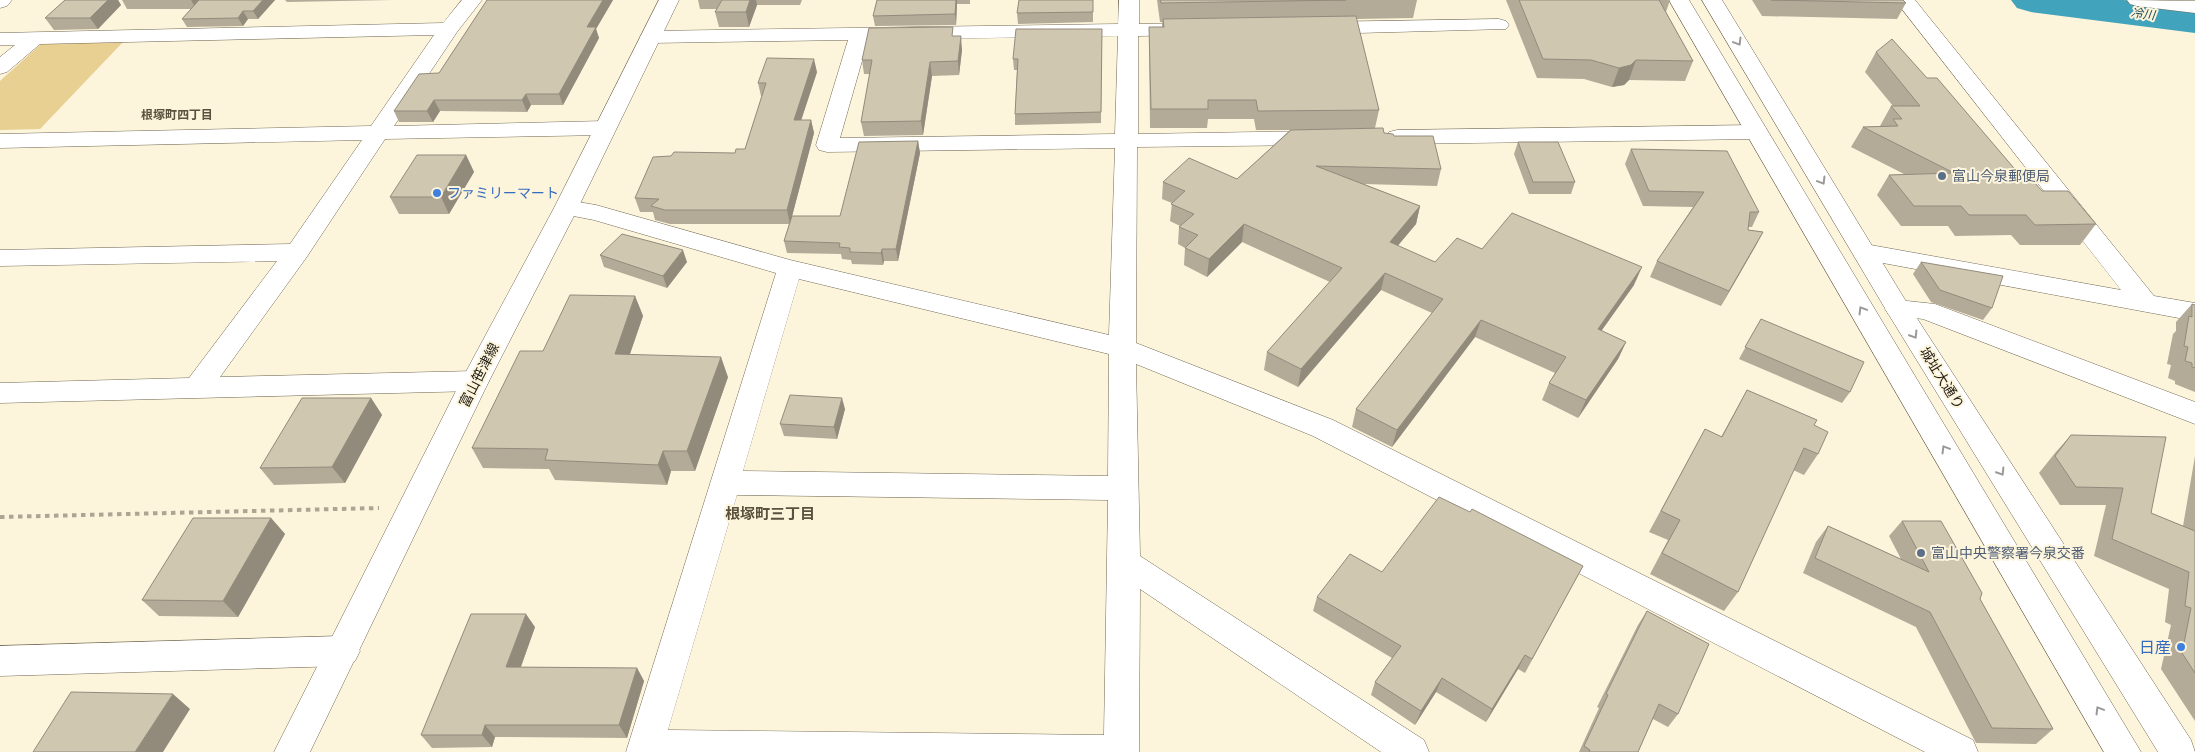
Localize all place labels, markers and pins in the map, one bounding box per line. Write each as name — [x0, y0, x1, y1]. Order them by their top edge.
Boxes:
place label: 富山今泉郵便局 — [1952, 166, 2050, 185]
marker: 富山今泉郵便局 — [1936, 170, 1948, 182]
place label: ファミリーマート — [447, 183, 559, 202]
marker: ファミリーマート — [431, 187, 443, 199]
place label: 富山中央警察署今泉交番 — [1931, 543, 2085, 562]
marker: 富山中央警察署今泉交番 — [1915, 547, 1927, 559]
place label: 日産 — [2139, 636, 2171, 658]
marker: 日産 — [2175, 641, 2187, 653]

